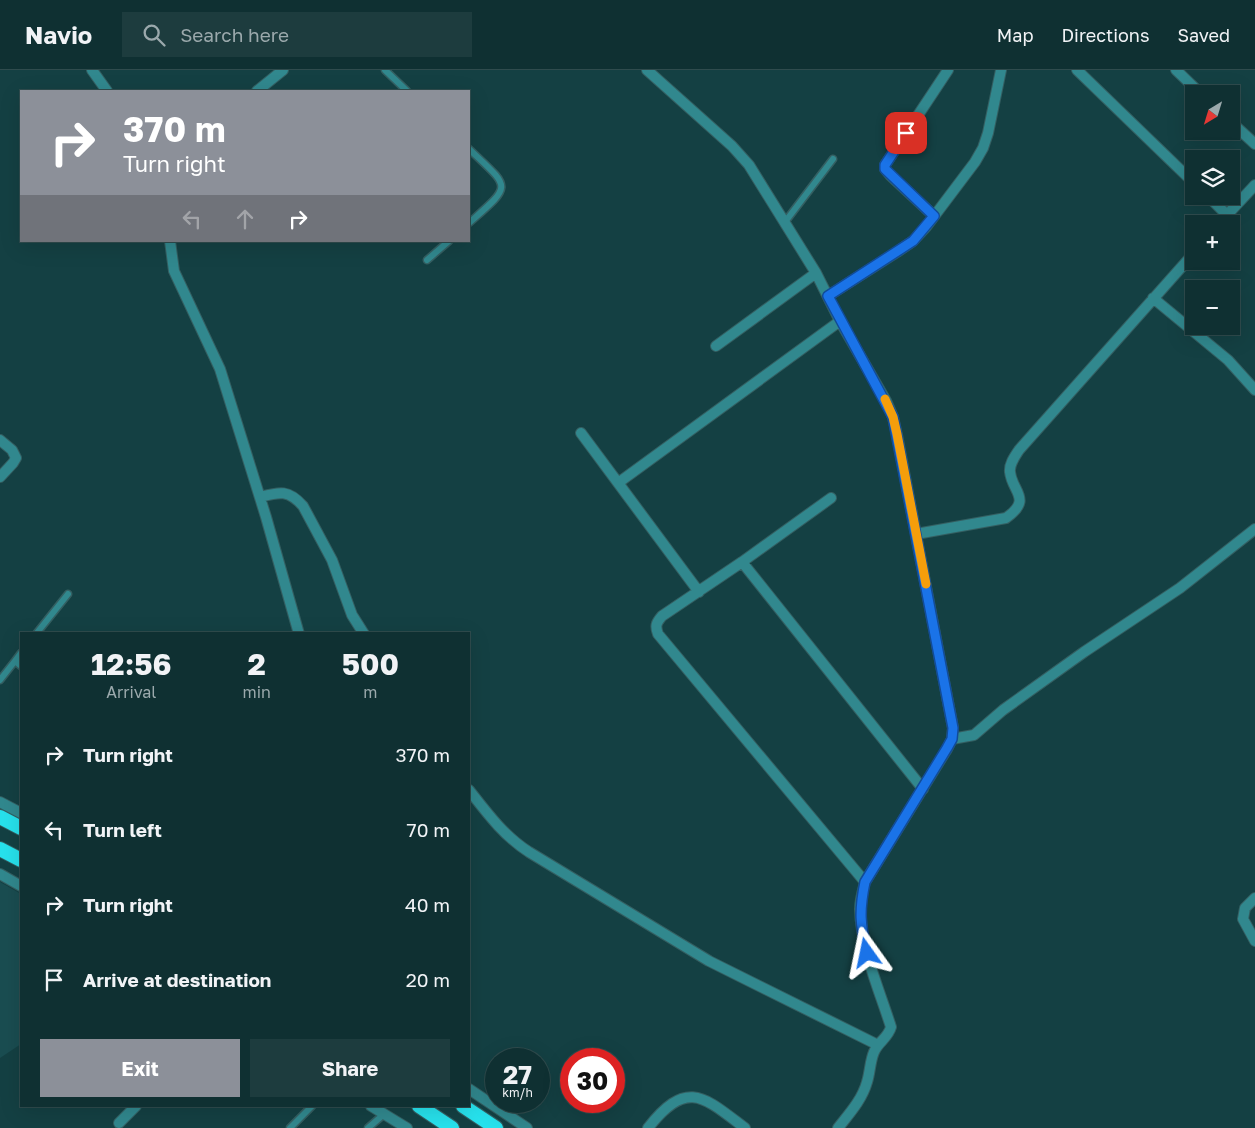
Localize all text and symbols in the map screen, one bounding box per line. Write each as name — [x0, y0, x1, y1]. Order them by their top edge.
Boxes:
search box — [122, 12, 472, 57]
text: Navio — [25, 20, 92, 49]
icon: search — [140, 21, 168, 49]
text: Search here — [180, 23, 289, 46]
text: Map — [997, 24, 1033, 46]
text: Directions — [1061, 24, 1149, 46]
text: Saved — [1177, 24, 1230, 46]
north arrow — [1185, 85, 1240, 140]
map controls — [1185, 85, 1240, 335]
text: 370 m — [123, 108, 226, 150]
icon: right — [40, 110, 105, 175]
pin — [885, 112, 927, 154]
icon: arrive — [892, 119, 920, 147]
text: Turn right — [123, 150, 226, 177]
button: layers — [1185, 150, 1240, 205]
icon: left — [178, 205, 206, 233]
icon: ahead — [231, 205, 259, 233]
icon: right — [284, 205, 312, 233]
button: + — [1185, 215, 1240, 270]
button: − — [1185, 280, 1240, 335]
text: 12:56 — [91, 646, 172, 682]
text: 2 — [248, 646, 266, 682]
text: 500 — [342, 646, 399, 682]
text: Arrival — [106, 682, 156, 702]
text: min — [243, 682, 271, 702]
text: m — [363, 682, 378, 702]
icon: right — [40, 741, 68, 769]
text: Turn right — [83, 743, 173, 766]
text: 370 m — [395, 743, 450, 766]
icon: left — [40, 816, 68, 844]
text: Turn left — [83, 818, 162, 841]
text: 70 m — [407, 818, 450, 841]
icon: right — [40, 891, 68, 919]
text: Turn right — [83, 893, 173, 916]
text: 40 m — [405, 893, 450, 916]
position arrow — [840, 926, 892, 978]
icon: arrive — [40, 966, 68, 994]
text: Arrive at destination — [83, 968, 271, 991]
text: 20 m — [406, 968, 450, 991]
button: Exit — [40, 1039, 240, 1097]
button: Share — [250, 1039, 450, 1097]
speed limit sign: 30 — [560, 1048, 625, 1113]
text: 27 — [503, 1059, 532, 1090]
text: km/h — [502, 1085, 533, 1100]

